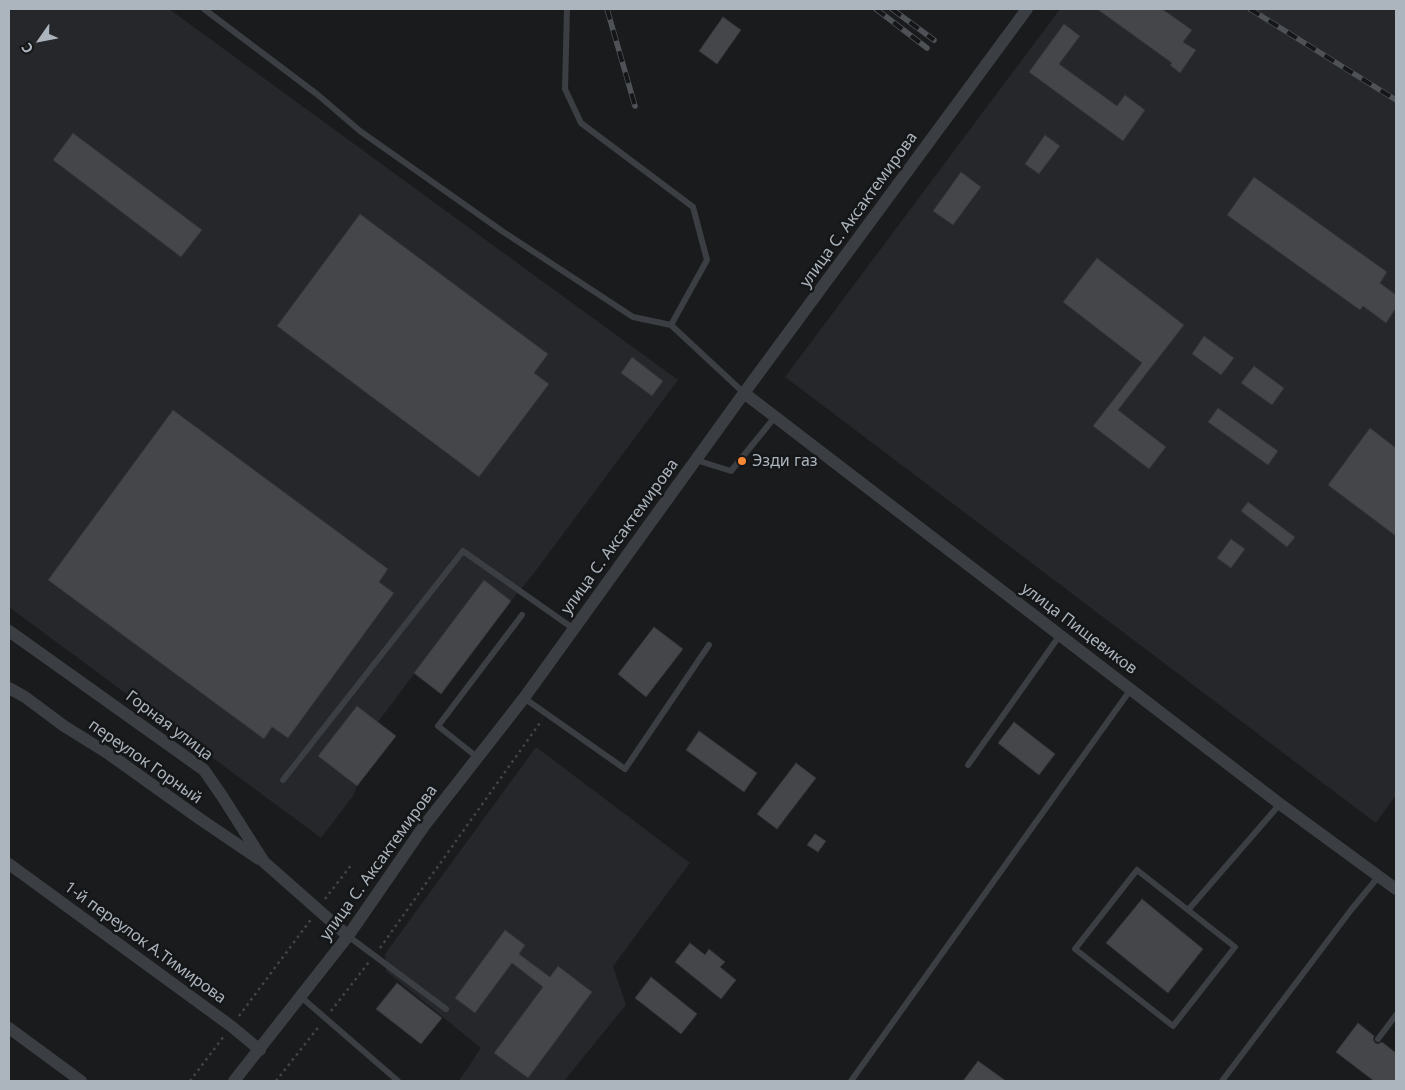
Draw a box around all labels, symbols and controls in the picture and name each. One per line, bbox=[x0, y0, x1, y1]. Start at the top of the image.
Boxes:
north arrow bbox=[15, 15, 65, 65]
text: С bbox=[17, 39, 37, 57]
street label: улица С. Аксактемирова bbox=[796, 129, 922, 291]
place label: Эзди газ bbox=[752, 451, 818, 471]
marker: Эзди газ bbox=[736, 455, 748, 467]
street label: улица С. Аксактемирова bbox=[557, 456, 683, 618]
street label: улица Пищевиков bbox=[1017, 579, 1141, 679]
street label: Горная улица bbox=[122, 687, 216, 765]
street label: переулок Горный bbox=[85, 716, 205, 808]
street label: улица С. Аксактемирова bbox=[316, 782, 442, 944]
street label: 1-й переулок А.Тимирова bbox=[60, 878, 230, 1008]

